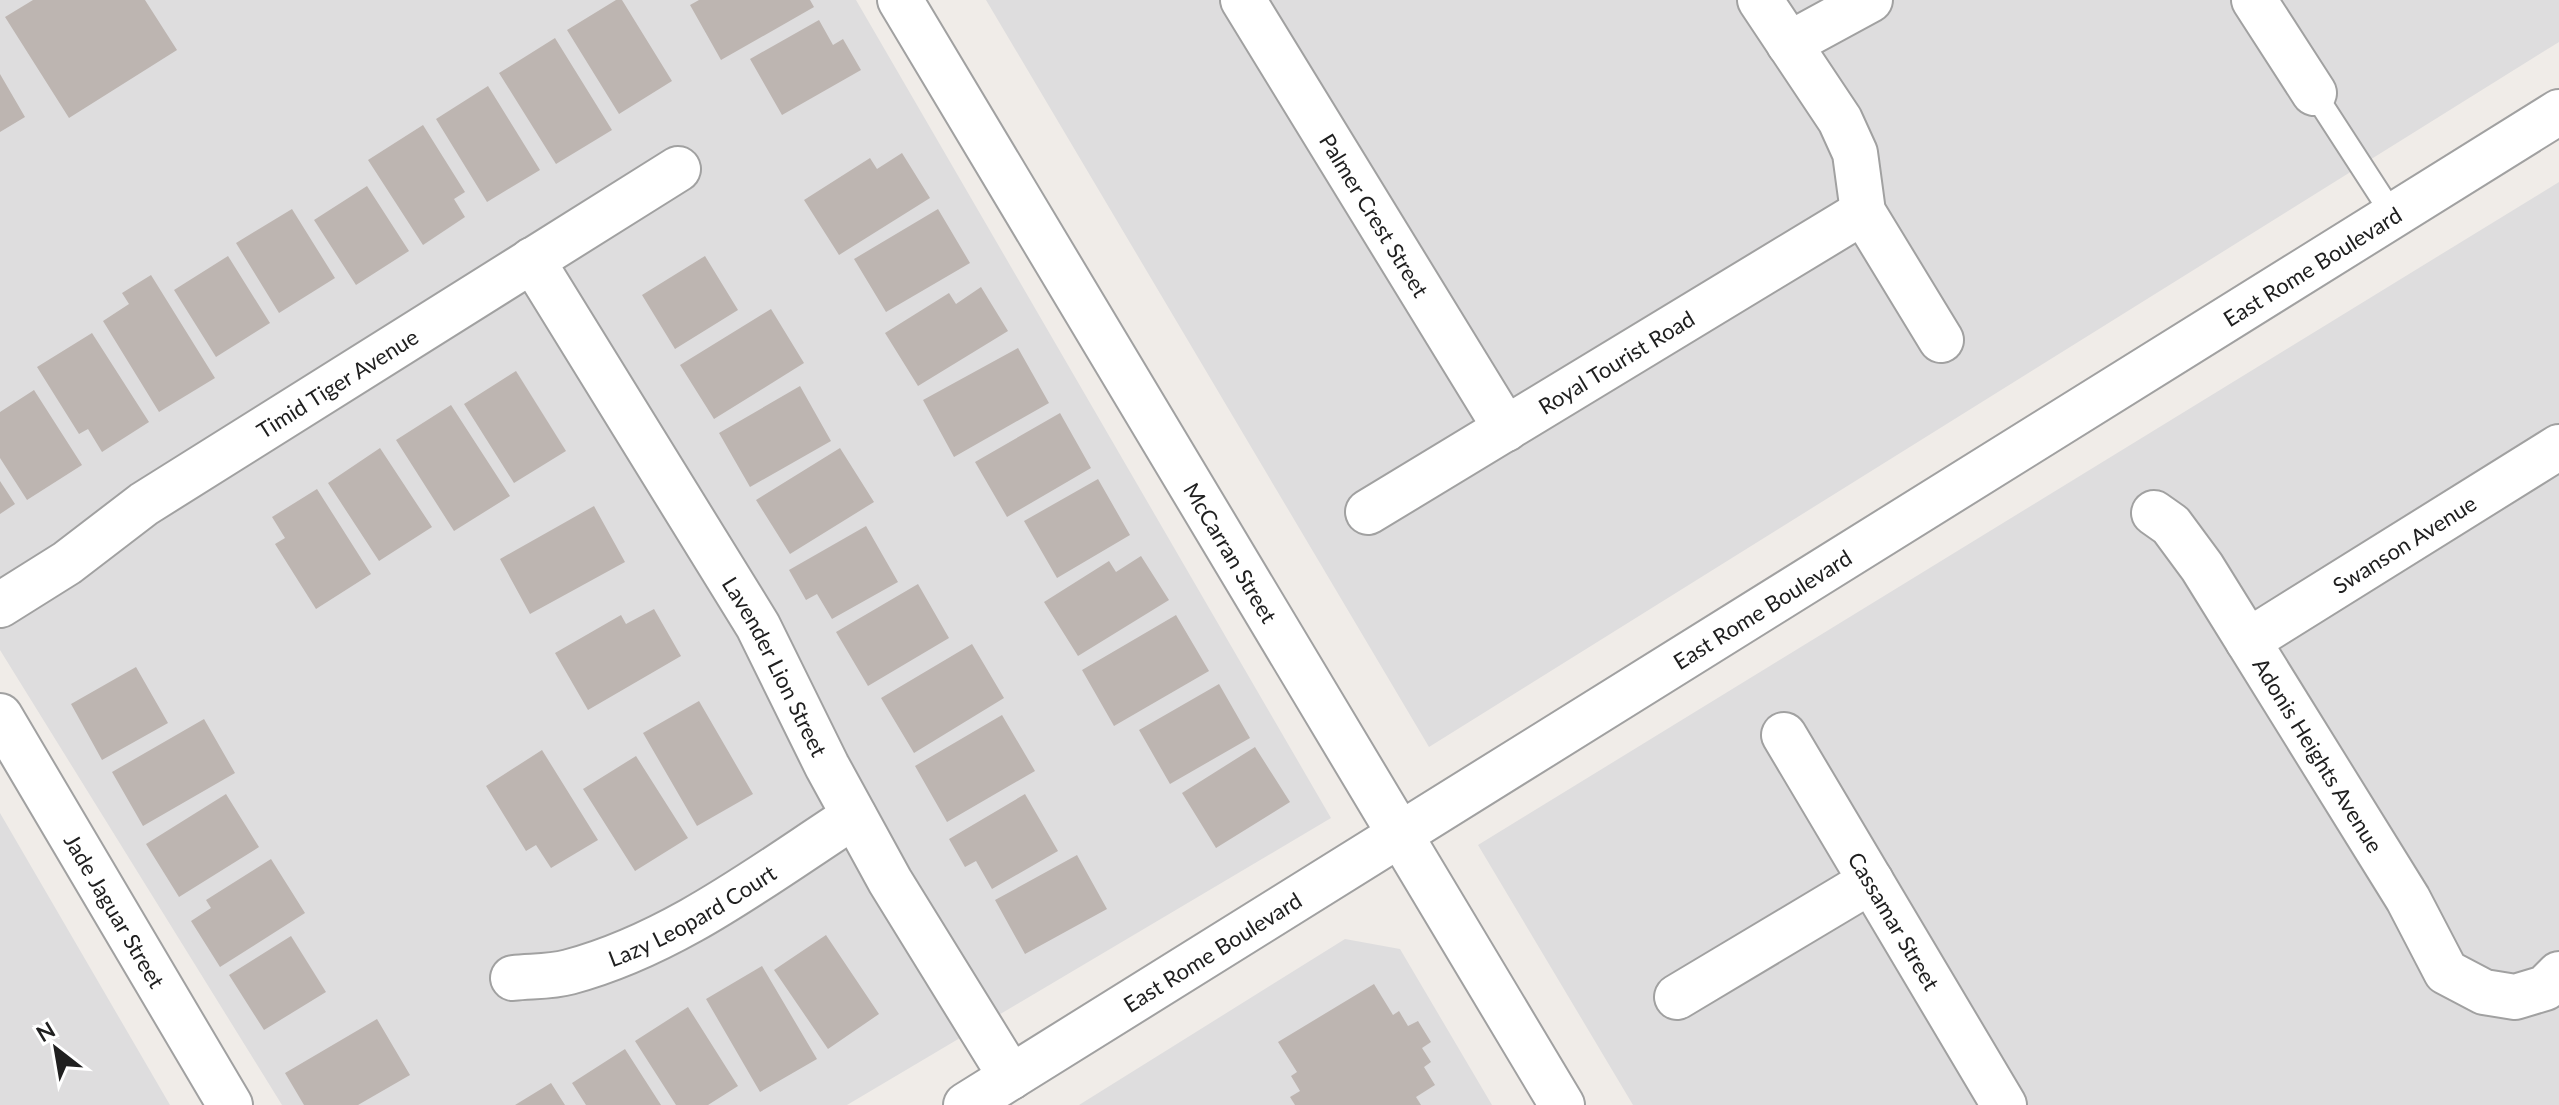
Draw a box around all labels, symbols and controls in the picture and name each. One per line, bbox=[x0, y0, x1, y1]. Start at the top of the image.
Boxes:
street label: Palmer Crest Street bbox=[1314, 128, 1435, 302]
street label: East Rome Boulevard bbox=[2218, 200, 2406, 332]
street label: Royal Tourist Road bbox=[1533, 304, 1699, 419]
street label: Timid Tiger Avenue bbox=[251, 322, 423, 444]
street label: McCarran Street bbox=[1179, 477, 1283, 628]
street label: Swanson Avenue bbox=[2327, 489, 2481, 598]
street label: East Rome Boulevard bbox=[1668, 543, 1856, 674]
street label: Lavender Lion Street bbox=[717, 572, 834, 761]
street label: Adonis Heights Avenue bbox=[2248, 652, 2389, 857]
street label: Jade Jaguar Street bbox=[59, 829, 171, 993]
street label: Cassamar Street bbox=[1843, 847, 1946, 995]
street label: Lazy Leopard Court bbox=[604, 859, 781, 972]
street label: East Rome Boulevard bbox=[1118, 886, 1306, 1017]
north arrow bbox=[16, 1009, 96, 1089]
text: N bbox=[31, 1015, 60, 1047]

